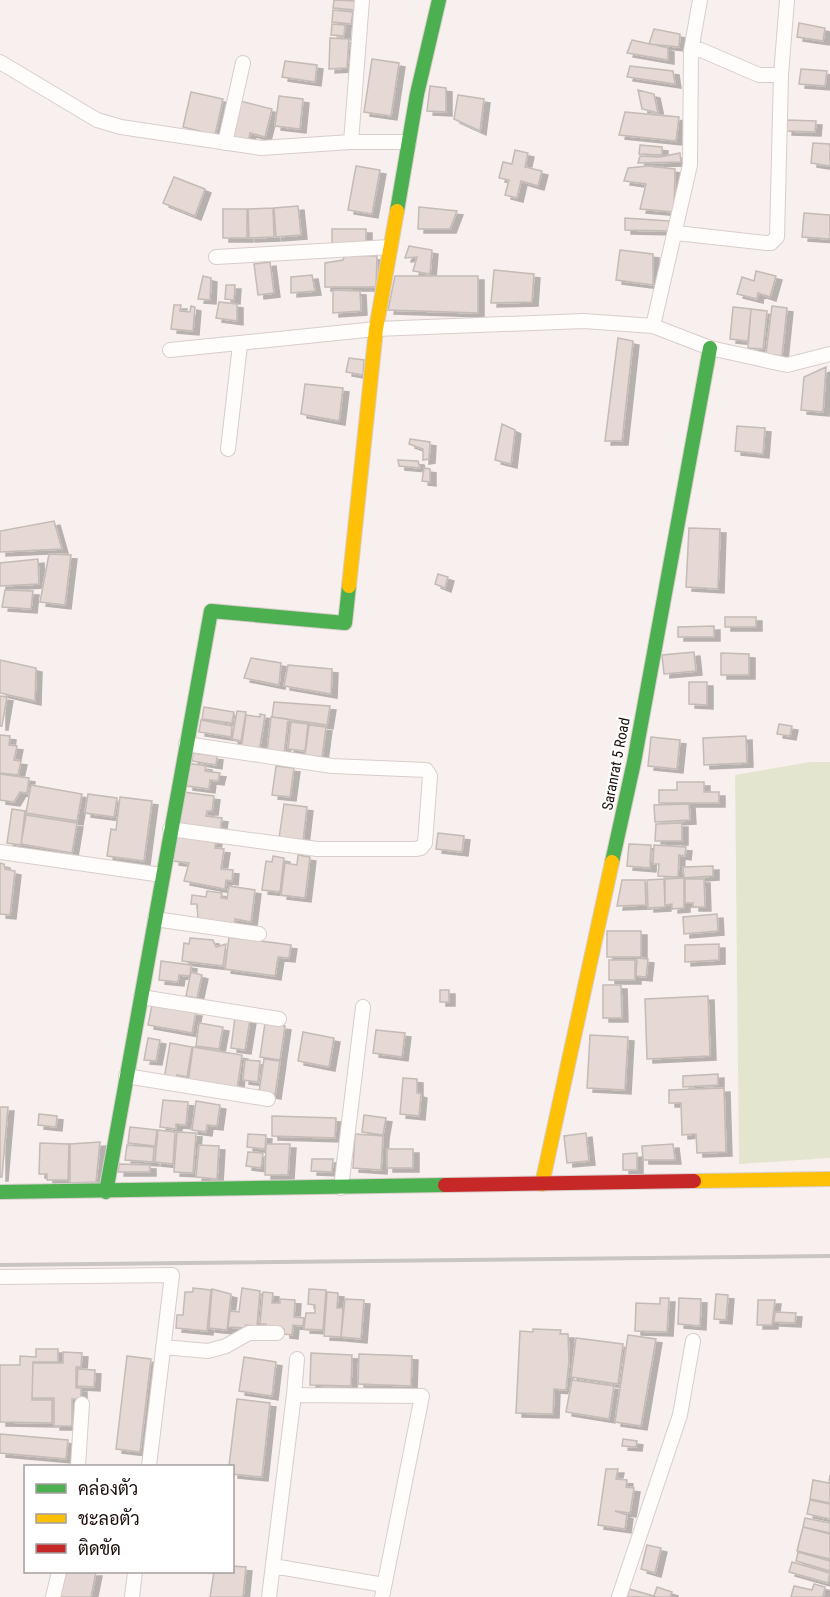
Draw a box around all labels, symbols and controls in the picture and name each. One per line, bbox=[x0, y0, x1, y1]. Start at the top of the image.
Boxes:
street label: Saranrat 5 Road bbox=[598, 716, 634, 812]
legend bbox=[24, 1465, 234, 1573]
text: คล่องตัว bbox=[78, 1477, 138, 1499]
text: ชะลอตัว bbox=[78, 1508, 140, 1529]
text: ติดขัด bbox=[78, 1538, 121, 1559]

